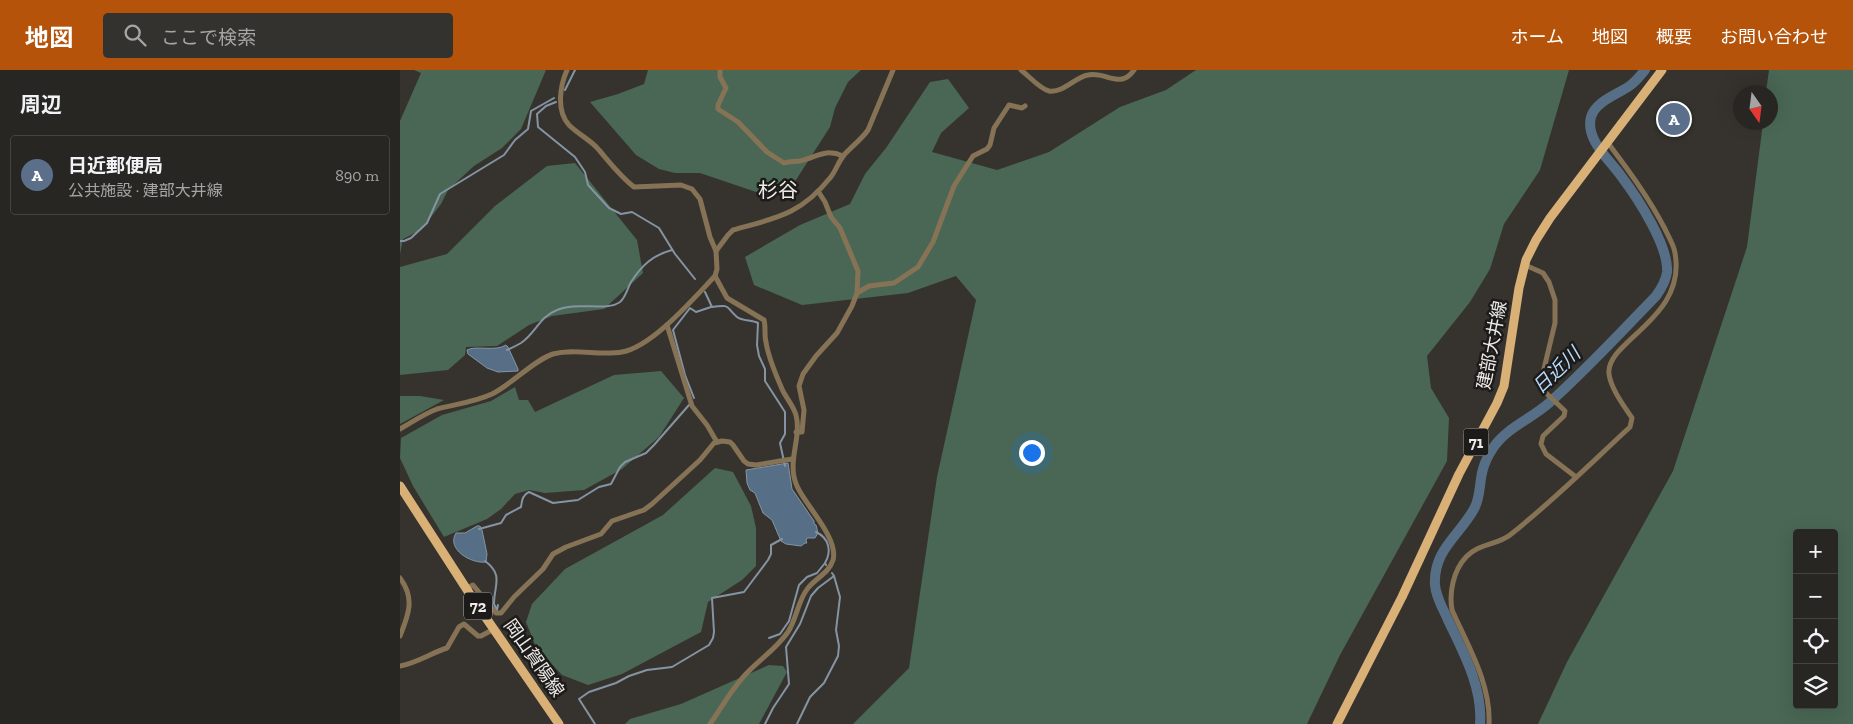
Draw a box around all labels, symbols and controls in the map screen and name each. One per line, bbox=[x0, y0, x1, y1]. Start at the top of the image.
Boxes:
search box bbox=[103, 13, 453, 58]
icon: search bbox=[121, 21, 149, 49]
text: 地図 bbox=[25, 23, 73, 52]
text: ここで検索 bbox=[161, 26, 256, 49]
text: ホーム bbox=[1511, 26, 1564, 48]
text: 地図 bbox=[1592, 26, 1628, 48]
text: 概要 bbox=[1656, 26, 1692, 48]
text: お問い合わせ bbox=[1720, 26, 1828, 48]
north arrow bbox=[1733, 85, 1778, 130]
text: 周辺 bbox=[20, 92, 62, 117]
pin: A bbox=[1658, 100, 1690, 138]
text: 日近郵便局 bbox=[68, 154, 163, 177]
text: A bbox=[32, 166, 43, 185]
text: 890 m bbox=[335, 166, 379, 185]
district label: 杉谷 bbox=[758, 178, 798, 202]
text: 公共施設 · 建部大井線 bbox=[68, 181, 223, 200]
street label: 建部大井線 bbox=[1473, 299, 1511, 391]
water label: 日近川 bbox=[1528, 341, 1586, 398]
road number: 71 bbox=[1464, 428, 1488, 456]
your location bbox=[1019, 440, 1045, 466]
map controls bbox=[1793, 529, 1838, 709]
button: + bbox=[1793, 529, 1838, 574]
button: − bbox=[1793, 574, 1838, 619]
road number: 72 bbox=[464, 592, 492, 620]
street label: 岡山賀陽線 bbox=[499, 615, 569, 701]
button: locate bbox=[1793, 619, 1838, 664]
button: layers bbox=[1793, 664, 1838, 709]

